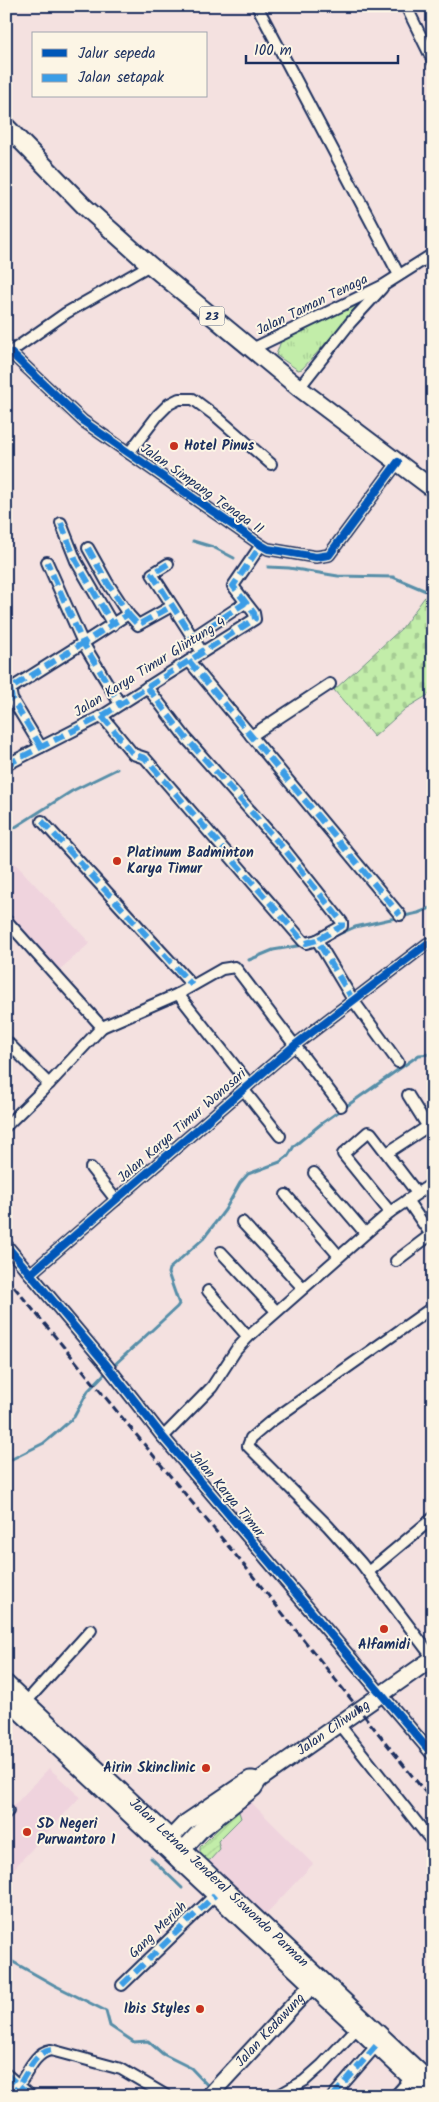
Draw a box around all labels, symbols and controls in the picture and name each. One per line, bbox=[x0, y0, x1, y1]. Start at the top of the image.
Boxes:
legend bbox=[32, 32, 208, 98]
scale bar bbox=[246, 32, 399, 64]
text: 100 m bbox=[254, 39, 292, 63]
text: Jalur sepeda bbox=[78, 42, 156, 66]
text: Jalan setapak bbox=[78, 66, 165, 90]
street label: Jalan Taman Tenaga bbox=[252, 268, 372, 342]
road number: 23 bbox=[200, 306, 224, 326]
place label: Hotel Pinus bbox=[184, 435, 255, 457]
street label: Jalan Simpang Tenaga II bbox=[136, 438, 268, 540]
marker: Hotel Pinus bbox=[168, 440, 180, 452]
street label: Jalan Karya Timur Glintung 4 bbox=[70, 611, 231, 723]
place label: Platinum Badminton Karya Timur bbox=[127, 842, 254, 880]
marker: Platinum Badminton Karya Timur bbox=[111, 855, 123, 867]
street label: Jalan Karya Timur Wonosari bbox=[113, 1063, 252, 1188]
street label: Jalan Karya Timur bbox=[184, 1446, 271, 1543]
marker: Alfamidi bbox=[378, 1623, 390, 1635]
place label: Alfamidi bbox=[358, 1634, 410, 1656]
street label: Jalan Ciliwung bbox=[292, 1694, 375, 1761]
place label: Airin Skinclinic bbox=[103, 1757, 196, 1779]
marker: Airin Skinclinic bbox=[200, 1762, 212, 1774]
street label: Jalan Letnan Jenderal Siswondo Parman bbox=[124, 1793, 314, 1973]
place label: SD Negeri Purwantoro 1 bbox=[37, 1813, 116, 1851]
marker: SD Negeri Purwantoro 1 bbox=[21, 1826, 33, 1838]
street label: Gang Meriah bbox=[124, 1896, 192, 1964]
street label: Jalan Kedawung bbox=[230, 1988, 310, 2072]
place label: Ibis Styles bbox=[124, 1998, 190, 2020]
marker: Ibis Styles bbox=[194, 2003, 206, 2015]

